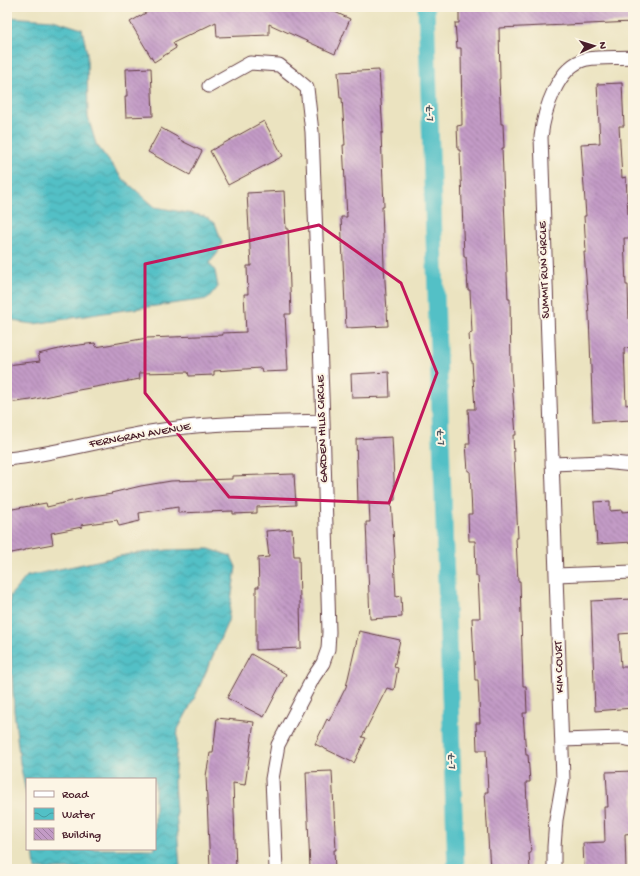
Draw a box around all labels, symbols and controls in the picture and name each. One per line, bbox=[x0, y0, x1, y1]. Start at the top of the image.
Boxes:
north arrow bbox=[574, 26, 614, 66]
text: N bbox=[596, 41, 608, 49]
water label: L-7 bbox=[422, 105, 438, 122]
street label: SUMMIT RUN CIRCLE bbox=[536, 221, 554, 319]
street label: GARDEN HILLS CIRCLE bbox=[314, 374, 332, 483]
street label: FERNGRAN AVENUE bbox=[87, 420, 192, 452]
water label: L-7 bbox=[433, 429, 449, 446]
street label: KIM COURT bbox=[552, 639, 568, 693]
water label: L-7 bbox=[444, 753, 460, 770]
legend bbox=[26, 778, 156, 850]
text: Road bbox=[62, 789, 89, 803]
text: Water bbox=[62, 809, 96, 823]
text: Building bbox=[61, 829, 101, 843]

